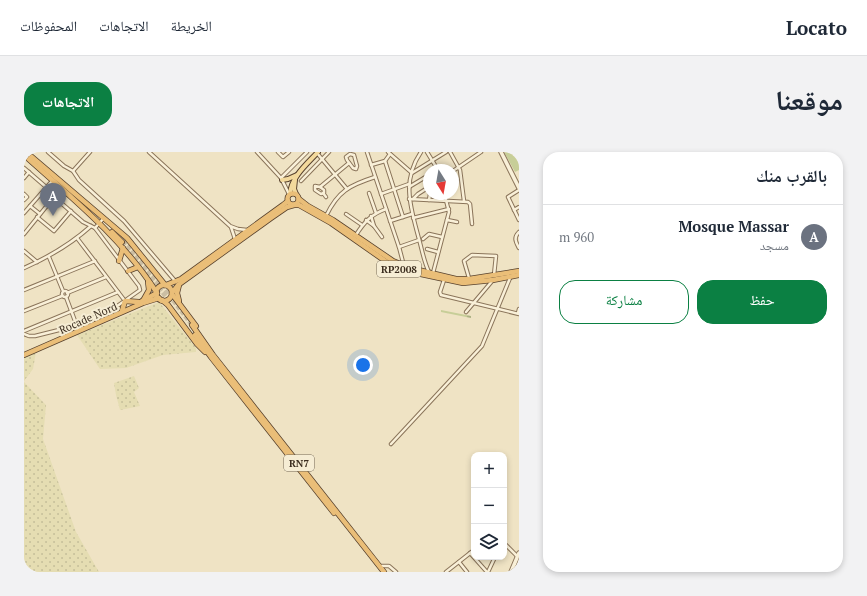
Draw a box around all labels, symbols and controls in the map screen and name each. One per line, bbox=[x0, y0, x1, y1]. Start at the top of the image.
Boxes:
text: Locato bbox=[786, 15, 847, 40]
text: المحفوظات bbox=[20, 16, 77, 35]
text: الاتجاهات bbox=[99, 16, 149, 35]
text: الخريطة bbox=[171, 16, 212, 35]
text: موقعنا bbox=[775, 81, 843, 118]
button: الاتجاهات bbox=[24, 82, 112, 126]
north arrow bbox=[423, 164, 459, 200]
text: بالقرب منك bbox=[756, 164, 827, 187]
pin: A bbox=[40, 183, 66, 216]
text: Mosque Massar bbox=[678, 216, 789, 236]
text: 960 m bbox=[559, 228, 594, 246]
text: A bbox=[809, 228, 819, 246]
text: مسجد bbox=[760, 236, 789, 254]
road number: RP2008 bbox=[377, 261, 421, 277]
button: مشاركة bbox=[559, 280, 689, 324]
button: حفظ bbox=[697, 280, 827, 324]
street label: Rocade Nord bbox=[57, 299, 119, 337]
your location bbox=[353, 355, 373, 375]
map controls bbox=[471, 452, 507, 560]
button: + bbox=[471, 452, 507, 488]
road number: RN7 bbox=[284, 455, 314, 471]
button: − bbox=[471, 488, 507, 524]
button: layers bbox=[471, 524, 507, 560]

